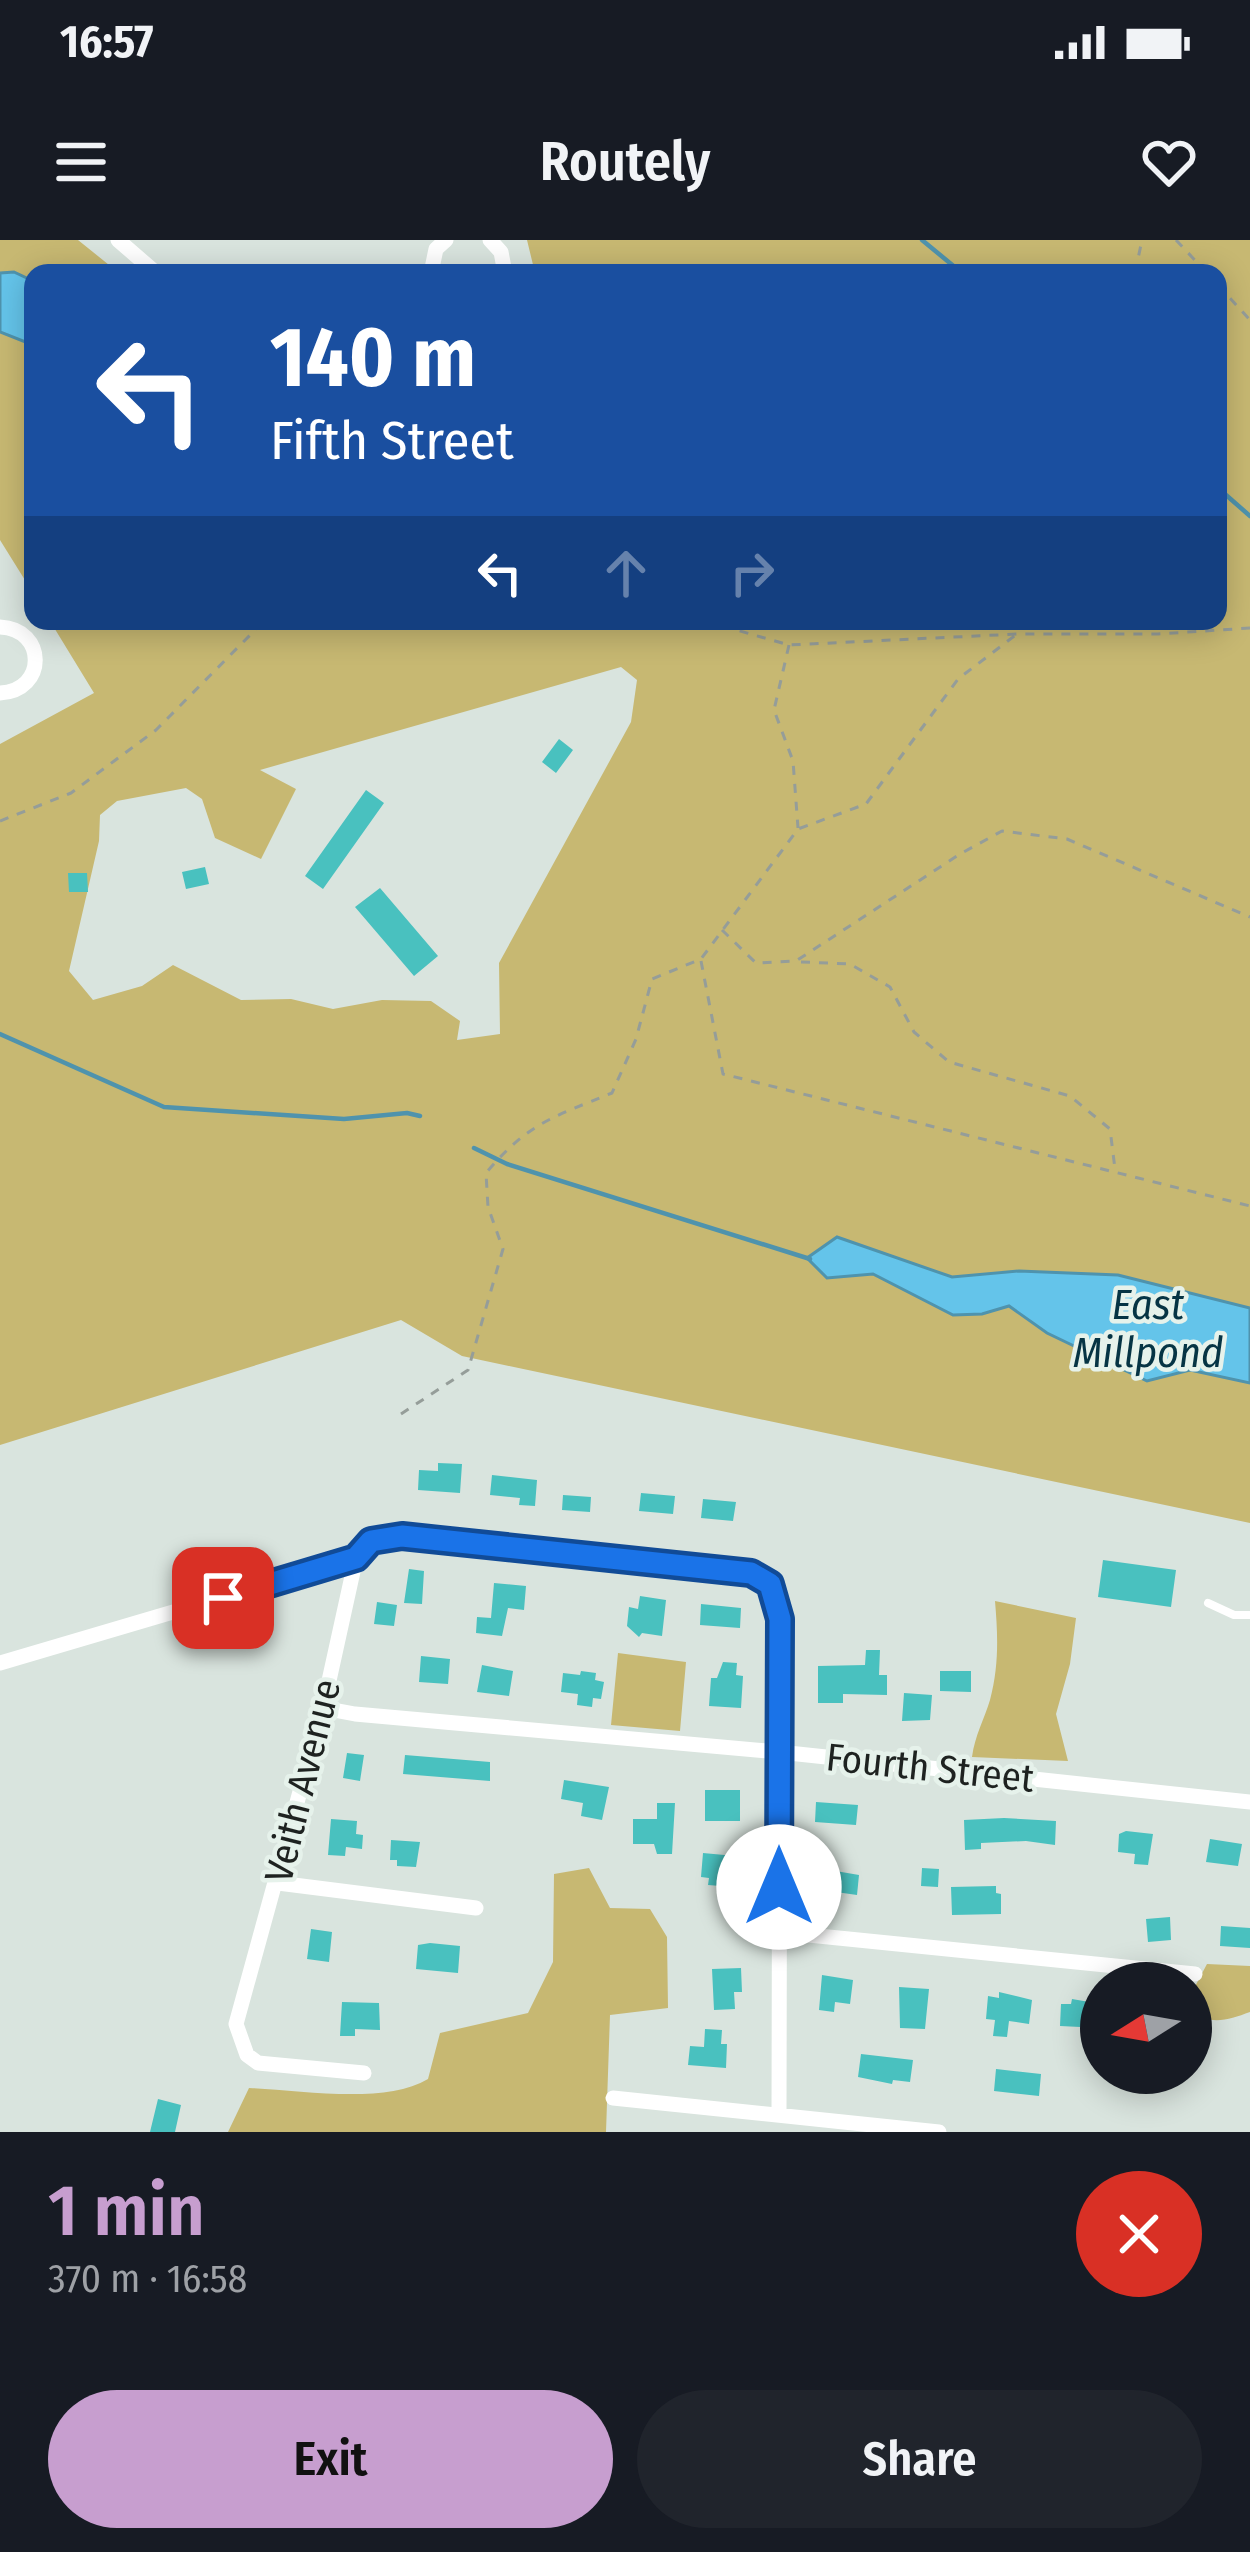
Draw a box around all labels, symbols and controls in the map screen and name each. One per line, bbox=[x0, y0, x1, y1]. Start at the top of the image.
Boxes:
text: 16:57 bbox=[60, 15, 153, 69]
icon: menu bbox=[48, 129, 114, 195]
icon: heart bbox=[1136, 129, 1202, 195]
text: Routely bbox=[540, 130, 710, 194]
text: 140 m bbox=[270, 307, 476, 408]
icon: left bbox=[72, 312, 228, 468]
text: Fifth Street bbox=[270, 409, 514, 473]
icon: left bbox=[467, 540, 533, 606]
icon: ahead bbox=[593, 540, 659, 606]
icon: right bbox=[719, 540, 785, 606]
water label: East Millpond bbox=[1073, 1280, 1223, 1378]
pin bbox=[172, 1547, 274, 1649]
icon: arrive bbox=[190, 1565, 256, 1631]
street label: Veith Avenue bbox=[256, 1675, 350, 1887]
street label: Fourth Street bbox=[824, 1734, 1036, 1802]
position arrow bbox=[716, 1824, 842, 1950]
north arrow bbox=[1080, 1962, 1212, 2094]
map controls bbox=[1080, 1962, 1212, 2094]
text: 1 min bbox=[48, 2168, 205, 2254]
button: close bbox=[1076, 2171, 1202, 2297]
text: 370 m · 16:58 bbox=[48, 2256, 247, 2302]
button: Exit bbox=[48, 2390, 613, 2528]
button: Share bbox=[637, 2390, 1202, 2528]

